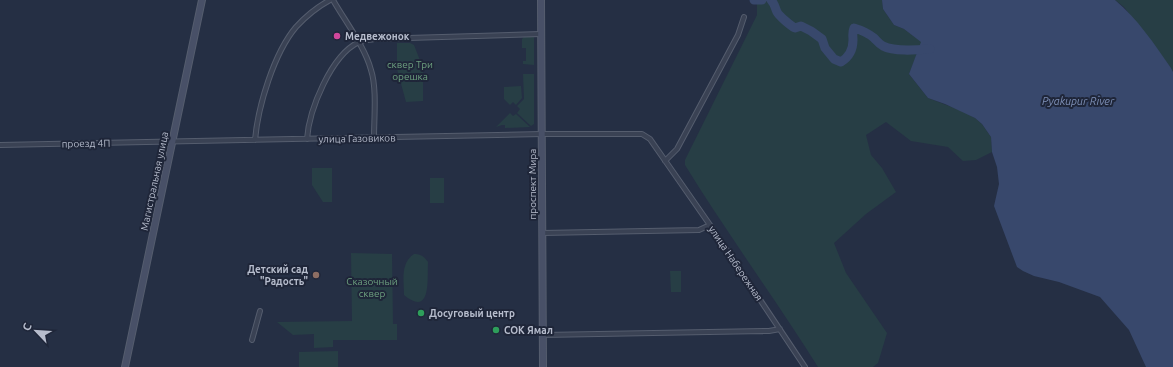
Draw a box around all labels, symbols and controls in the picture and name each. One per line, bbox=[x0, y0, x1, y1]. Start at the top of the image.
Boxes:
marker: Медвежонок bbox=[332, 31, 342, 41]
place label: Медвежонок bbox=[345, 31, 410, 42]
park label: сквер Три орешка bbox=[387, 59, 433, 82]
water label: Pyakupur River bbox=[1042, 95, 1115, 107]
street label: Магистральная улица bbox=[139, 131, 170, 232]
street label: улица Газовиков bbox=[318, 132, 396, 145]
street label: проезд 4П bbox=[62, 138, 110, 149]
street label: проспект Мира bbox=[527, 149, 538, 219]
street label: улица Набережная bbox=[706, 224, 765, 303]
place label: Детский сад "Радость" bbox=[247, 264, 308, 287]
marker: Детский сад "Радость" bbox=[311, 270, 321, 280]
park label: Сказочный сквер bbox=[346, 276, 398, 299]
marker: Досуговый центр bbox=[416, 308, 426, 318]
place label: Досуговый центр bbox=[429, 308, 515, 319]
north arrow bbox=[16, 311, 56, 351]
text: С bbox=[20, 321, 34, 332]
marker: СОК Ямал bbox=[491, 325, 501, 335]
place label: СОК Ямал bbox=[504, 325, 553, 336]

